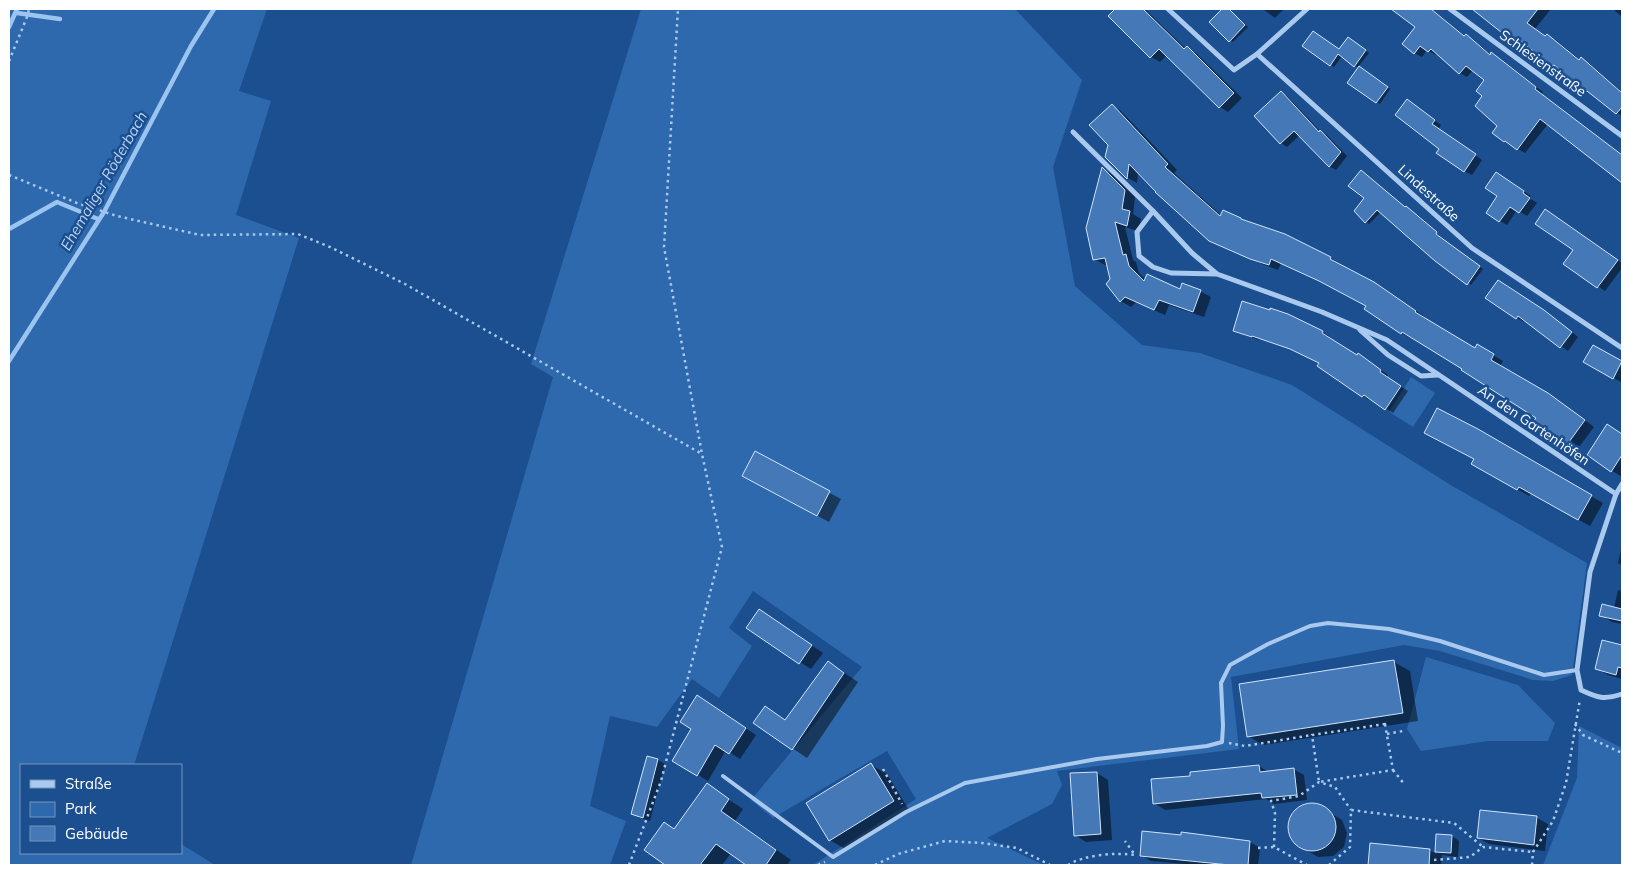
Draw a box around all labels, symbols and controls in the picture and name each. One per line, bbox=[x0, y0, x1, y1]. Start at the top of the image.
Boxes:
street label: Schlesienstraße bbox=[1496, 26, 1590, 100]
water label: Ehemaliger Röderbach bbox=[56, 108, 151, 254]
street label: Lindestraße bbox=[1394, 161, 1464, 225]
street label: An den Gartenhöfen bbox=[1475, 381, 1593, 469]
legend bbox=[20, 764, 182, 854]
text: Straße bbox=[65, 774, 112, 793]
text: Park bbox=[65, 799, 97, 818]
text: Gebäude bbox=[65, 824, 128, 843]

